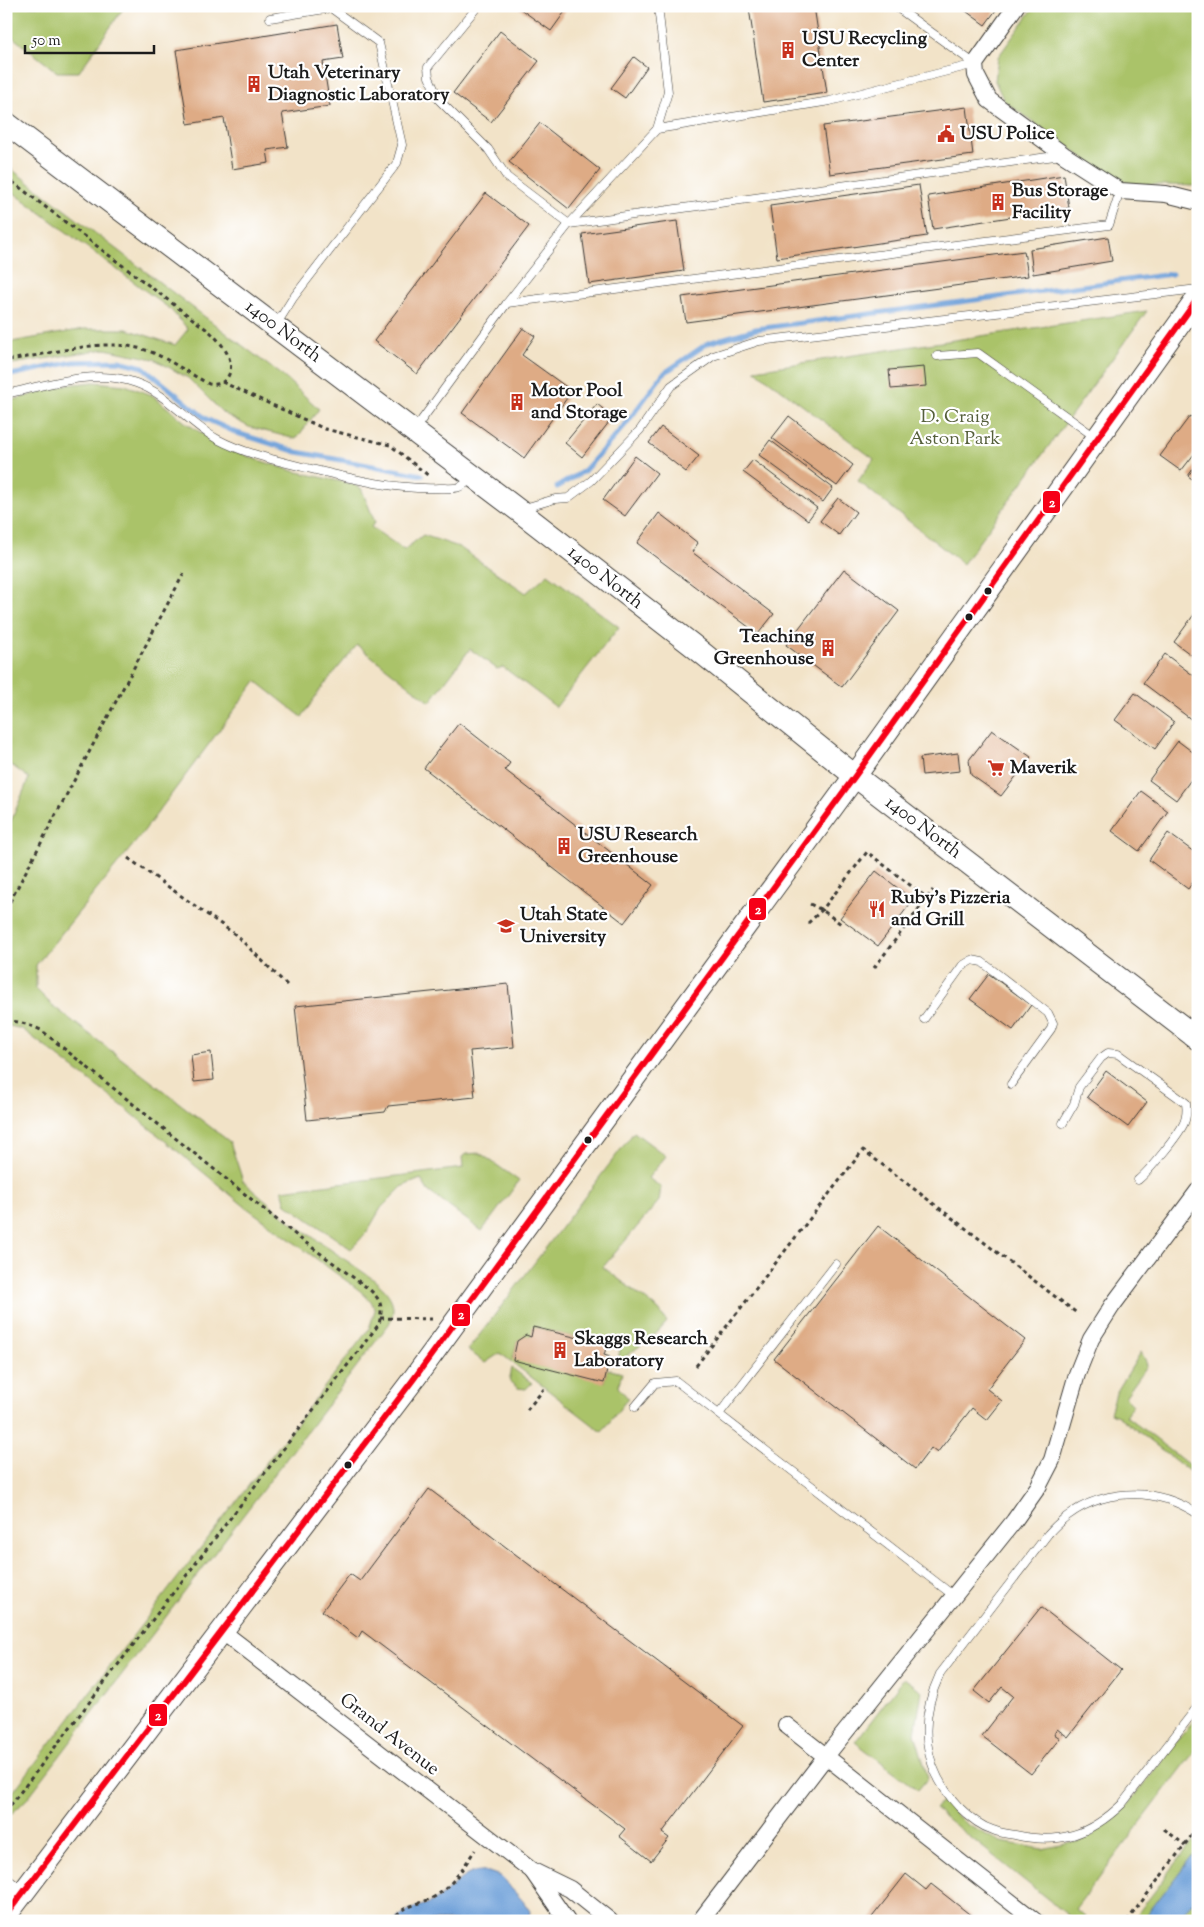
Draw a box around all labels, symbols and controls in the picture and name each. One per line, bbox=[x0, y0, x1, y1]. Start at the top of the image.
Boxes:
scale bar bbox=[25, 22, 154, 54]
place label: USU Recycling Center bbox=[802, 26, 928, 75]
text: 50 m bbox=[31, 31, 61, 52]
building icon: USU Recycling Center bbox=[778, 40, 798, 60]
place label: Utah Veterinary Diagnostic Laboratory bbox=[268, 60, 450, 109]
building icon: Utah Veterinary Diagnostic Laboratory bbox=[244, 74, 264, 94]
place label: USU Police bbox=[960, 121, 1055, 148]
public building icon: USU Police bbox=[936, 124, 956, 144]
place label: Bus Storage Facility bbox=[1012, 178, 1108, 227]
building icon: Bus Storage Facility bbox=[988, 192, 1008, 212]
street label: 1400 North bbox=[239, 294, 327, 370]
place label: Motor Pool and Storage bbox=[531, 378, 628, 427]
building icon: Motor Pool and Storage bbox=[507, 392, 527, 412]
park label: D. Craig Aston Park bbox=[909, 404, 1001, 453]
line badge: 2 bbox=[1042, 490, 1061, 514]
text: 2 bbox=[1049, 494, 1056, 514]
street label: 1400 North bbox=[561, 540, 649, 616]
unlabelled marker bbox=[983, 586, 993, 596]
unlabelled marker bbox=[964, 612, 974, 622]
place label: Teaching Greenhouse bbox=[714, 624, 815, 673]
building icon: Teaching Greenhouse bbox=[818, 638, 838, 658]
place label: Maverik bbox=[1010, 755, 1078, 782]
supermarket icon: Maverik bbox=[986, 758, 1006, 778]
street label: 1400 North bbox=[879, 790, 967, 866]
place label: USU Research Greenhouse bbox=[578, 822, 699, 871]
building icon: USU Research Greenhouse bbox=[554, 836, 574, 856]
place label: Ruby's Pizzeria and Grill bbox=[891, 885, 1011, 934]
line badge: 2 bbox=[748, 897, 767, 921]
restaurant icon: Ruby's Pizzeria and Grill bbox=[867, 899, 887, 919]
text: 2 bbox=[755, 901, 762, 921]
place label: Utah State University bbox=[520, 902, 608, 951]
school or university icon: Utah State University bbox=[496, 916, 516, 936]
unlabelled marker bbox=[583, 1135, 593, 1145]
line badge: 2 bbox=[451, 1303, 471, 1327]
text: 2 bbox=[458, 1306, 465, 1326]
place label: Skaggs Research Laboratory bbox=[574, 1326, 709, 1375]
building icon: Skaggs Research Laboratory bbox=[550, 1340, 570, 1360]
unlabelled marker bbox=[343, 1460, 353, 1470]
street label: Grand Avenue bbox=[333, 1687, 445, 1783]
line badge: 2 bbox=[148, 1703, 168, 1727]
text: 2 bbox=[155, 1707, 162, 1727]

